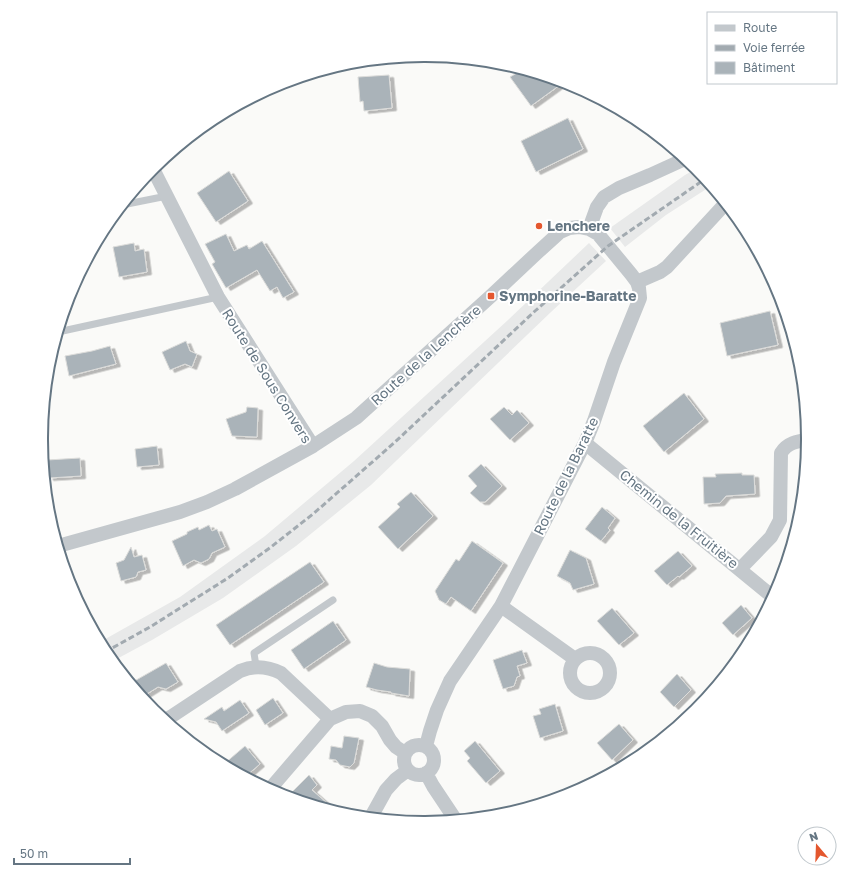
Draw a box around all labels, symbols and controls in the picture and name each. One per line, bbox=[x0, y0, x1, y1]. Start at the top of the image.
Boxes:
legend bbox=[707, 12, 837, 84]
text: Route bbox=[743, 20, 777, 35]
text: Voie ferrée bbox=[743, 40, 805, 55]
text: Bâtiment bbox=[743, 60, 796, 75]
place label: Lenchere bbox=[547, 217, 610, 234]
marker: Lenchere bbox=[534, 221, 544, 231]
place label: Symphorine-Baratte bbox=[499, 287, 636, 304]
marker: Symphorine-Baratte bbox=[486, 291, 496, 301]
street label: Route de la Lenchère bbox=[367, 301, 484, 408]
street label: Route de Sous Convers bbox=[219, 305, 316, 446]
street label: Route de la Baratte bbox=[530, 414, 601, 538]
street label: Chemin de la Fruitière bbox=[617, 466, 742, 572]
north arrow bbox=[797, 826, 837, 866]
text: N bbox=[808, 829, 820, 844]
scale bar bbox=[14, 840, 130, 866]
text: 50 m bbox=[20, 846, 48, 861]

